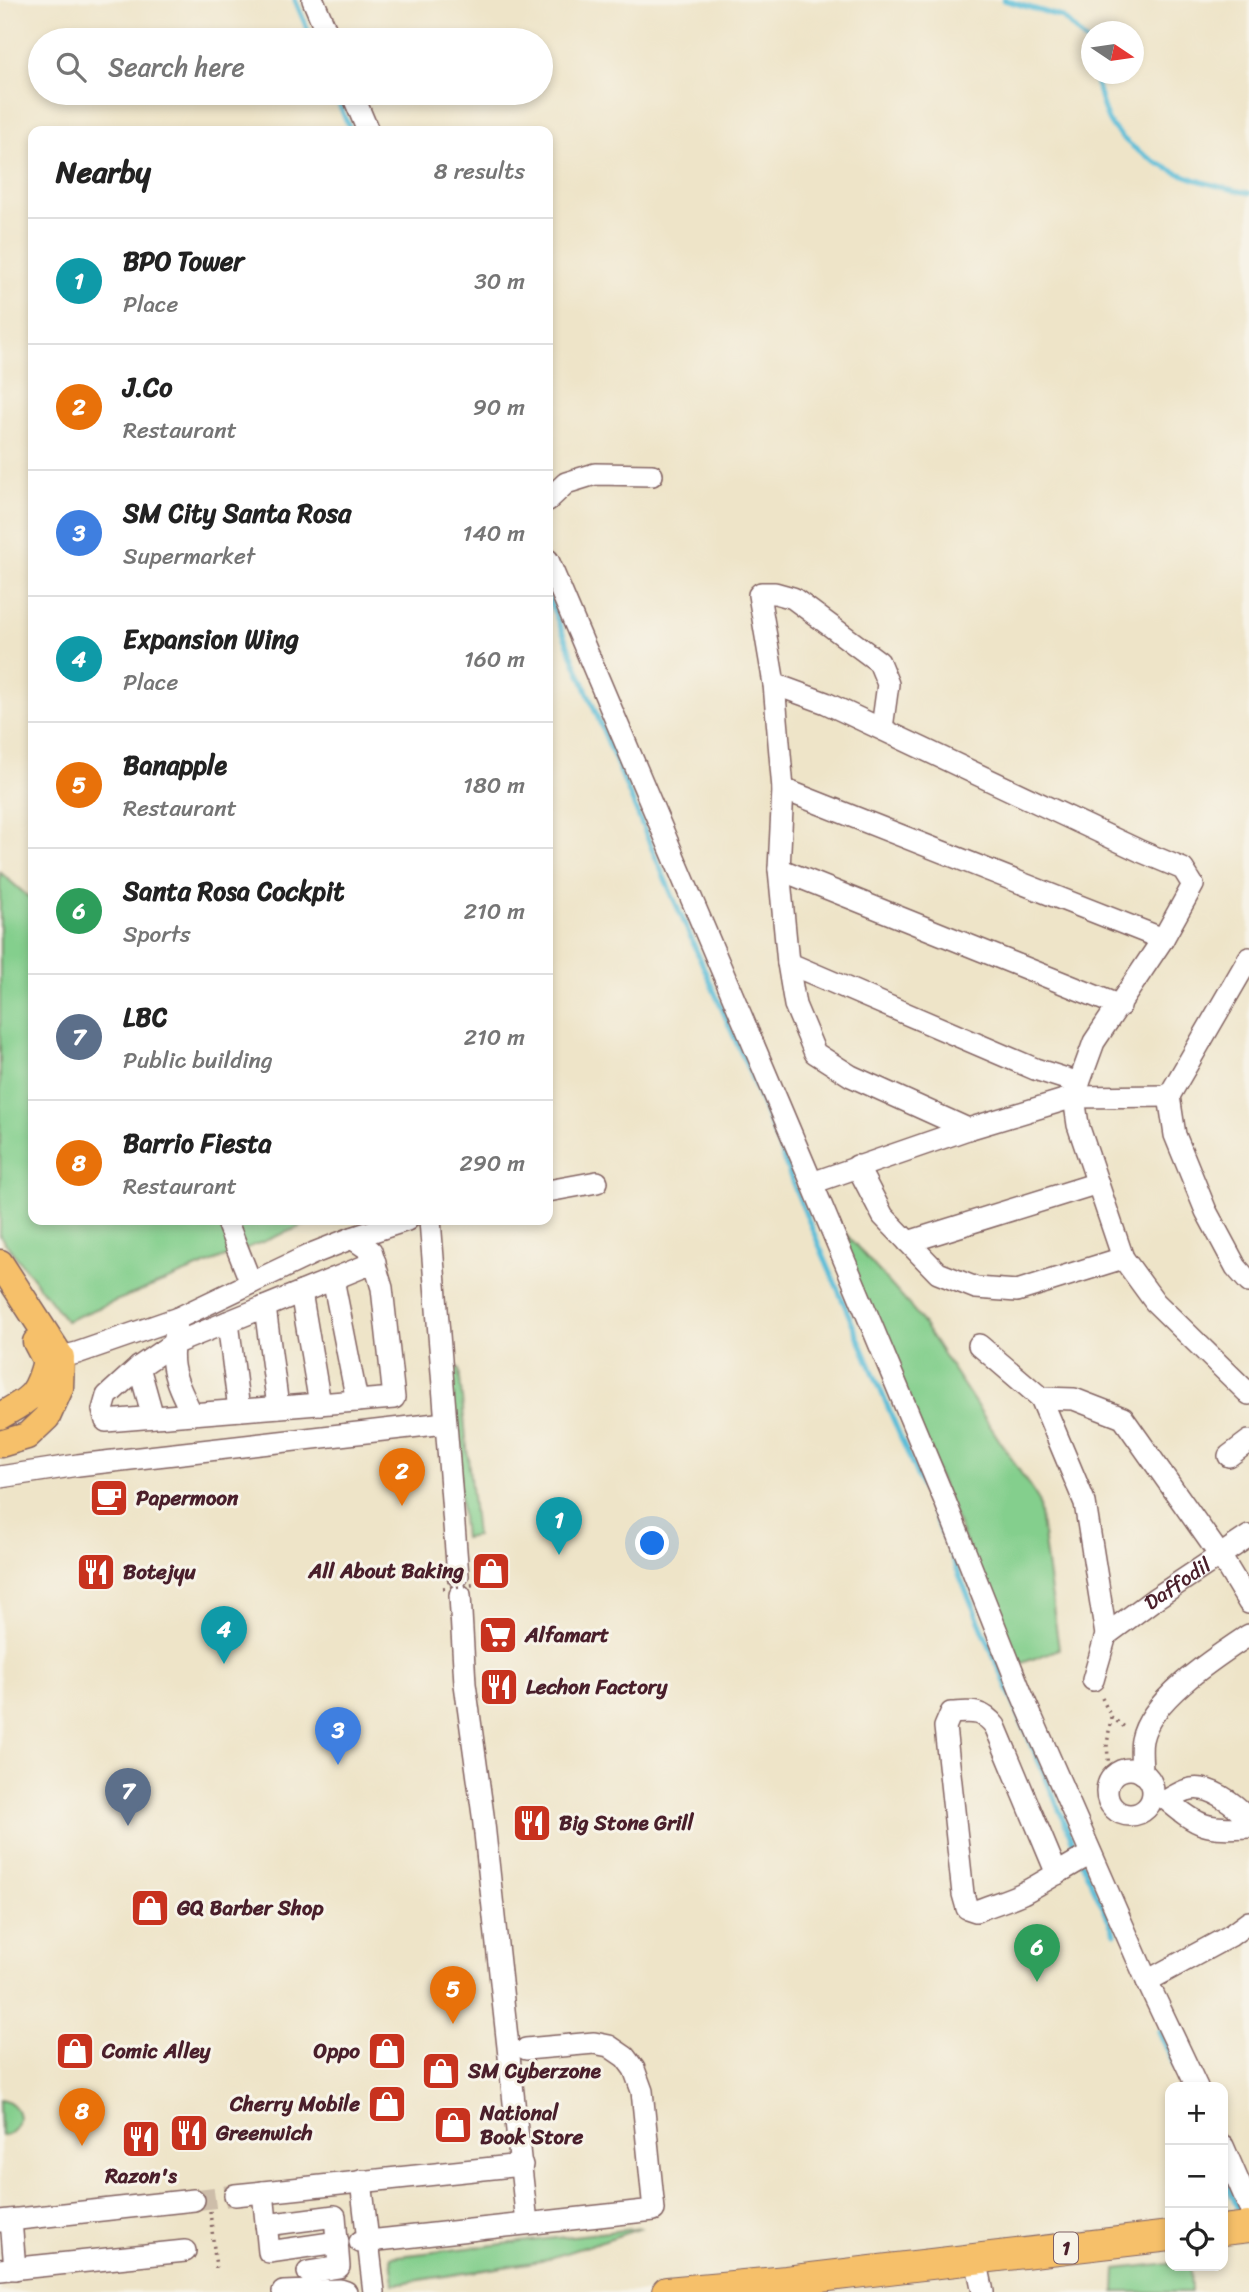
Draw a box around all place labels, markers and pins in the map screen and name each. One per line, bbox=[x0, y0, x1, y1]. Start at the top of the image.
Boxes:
pin: 2 bbox=[379, 1448, 425, 1506]
cafe icon: Papermoon bbox=[88, 1477, 130, 1519]
place label: Papermoon bbox=[136, 1479, 239, 1517]
pin: 1 bbox=[536, 1497, 582, 1555]
shop icon: All About Baking bbox=[470, 1550, 512, 1592]
restaurant icon: Botejyu bbox=[75, 1551, 117, 1593]
place label: All About Baking bbox=[308, 1552, 464, 1590]
place label: Botejyu bbox=[123, 1553, 196, 1591]
pin: 4 bbox=[201, 1606, 247, 1664]
supermarket icon: Alfamart bbox=[477, 1614, 519, 1656]
place label: Alfamart bbox=[524, 1616, 610, 1654]
restaurant icon: Lechon Factory bbox=[478, 1666, 520, 1708]
place label: Lechon Factory bbox=[526, 1668, 668, 1706]
pin: 3 bbox=[315, 1707, 361, 1765]
pin: 7 bbox=[105, 1768, 151, 1826]
restaurant icon: Big Stone Grill bbox=[511, 1802, 553, 1844]
place label: Big Stone Grill bbox=[559, 1804, 695, 1842]
shop icon: GQ Barber Shop bbox=[129, 1887, 171, 1929]
place label: GQ Barber Shop bbox=[176, 1889, 324, 1927]
pin: 6 bbox=[1014, 1924, 1060, 1982]
pin: 5 bbox=[430, 1966, 476, 2024]
shop icon: Comic Alley bbox=[54, 2030, 96, 2072]
shop icon: Oppo bbox=[366, 2030, 408, 2072]
place label: Comic Alley bbox=[101, 2032, 212, 2070]
place label: Oppo bbox=[314, 2032, 360, 2070]
shop icon: SM Cyberzone bbox=[420, 2050, 462, 2092]
place label: SM Cyberzone bbox=[467, 2052, 602, 2090]
shop icon: Cherry Mobile bbox=[366, 2083, 408, 2125]
place label: Cherry Mobile bbox=[229, 2085, 360, 2123]
pin: 8 bbox=[59, 2088, 105, 2146]
place label: National Book Store bbox=[479, 2094, 584, 2156]
shop icon: National Book Store bbox=[432, 2104, 474, 2146]
restaurant icon: Greenwich bbox=[168, 2112, 210, 2154]
place label: Greenwich bbox=[215, 2114, 312, 2152]
restaurant icon: Razon's bbox=[120, 2118, 162, 2160]
place label: Razon's bbox=[104, 2157, 177, 2195]

